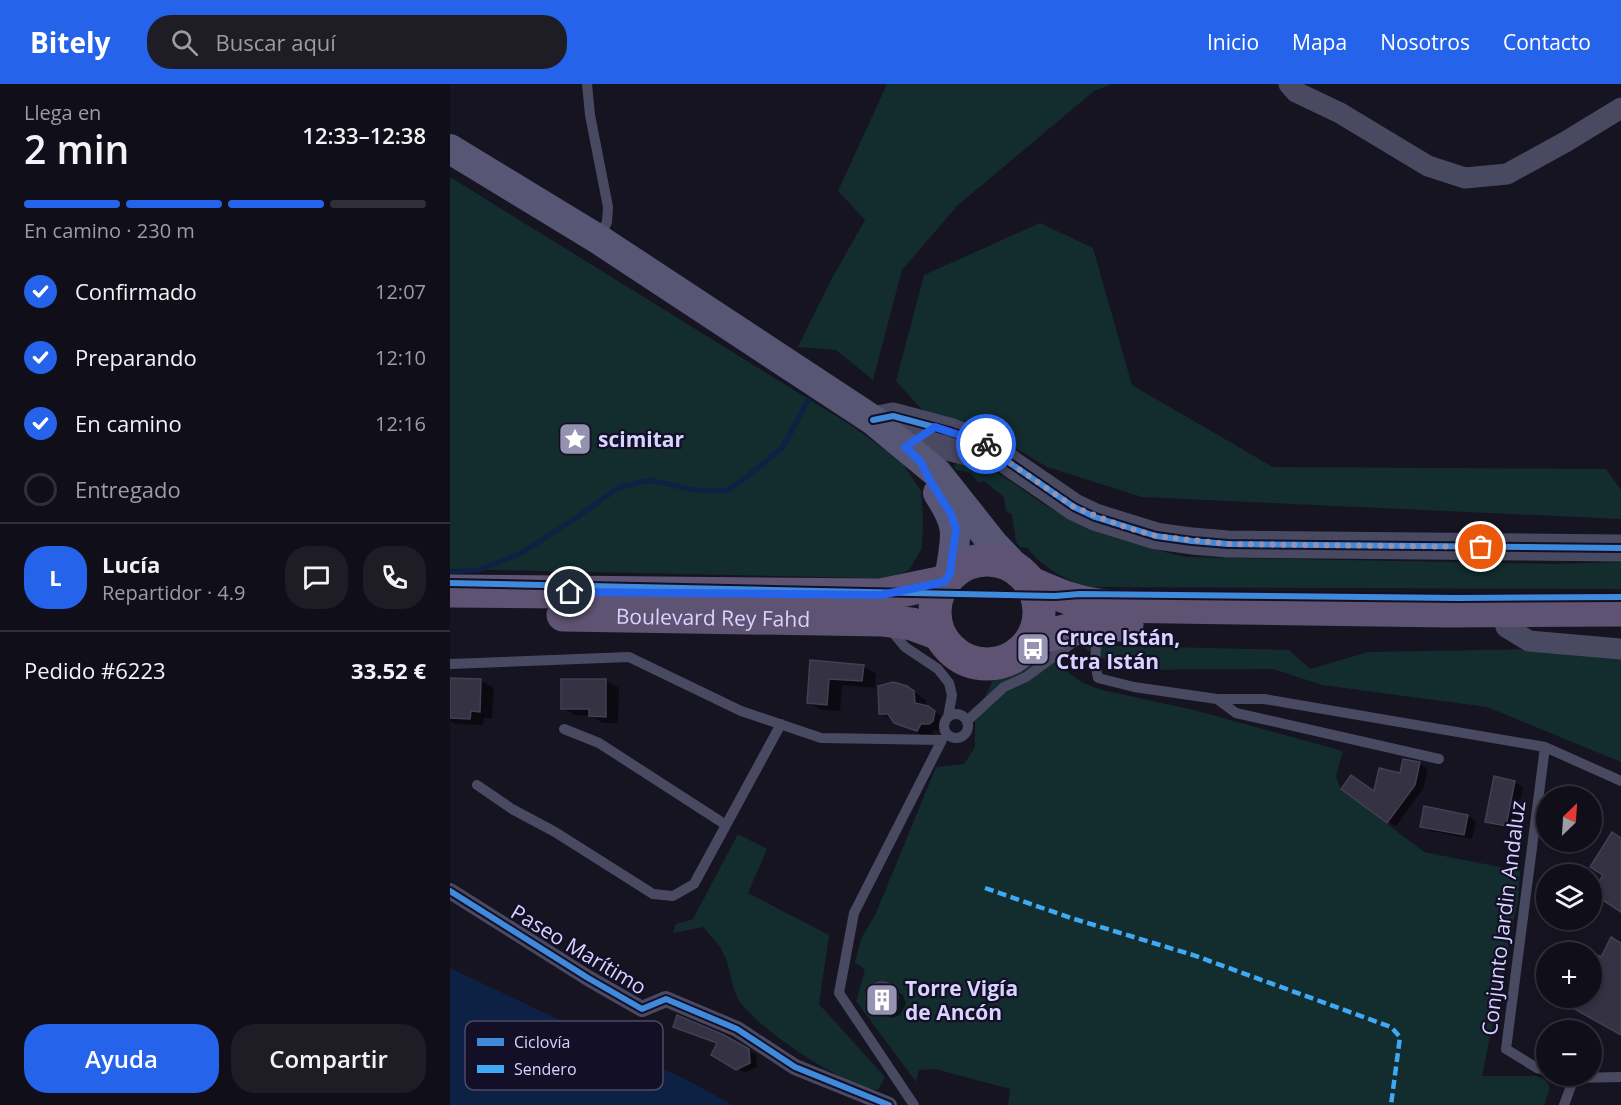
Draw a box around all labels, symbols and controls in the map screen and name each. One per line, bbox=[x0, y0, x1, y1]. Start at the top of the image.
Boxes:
search box bbox=[147, 15, 567, 69]
text: Bitely bbox=[30, 23, 111, 61]
icon: search bbox=[168, 26, 201, 59]
text: Buscar aquí bbox=[216, 27, 336, 57]
text: Inicio bbox=[1207, 28, 1259, 56]
text: Mapa bbox=[1292, 28, 1347, 56]
text: Nosotros bbox=[1380, 28, 1470, 56]
text: Contacto bbox=[1503, 28, 1591, 56]
text: Llega en bbox=[24, 99, 101, 126]
text: 12:33–12:38 bbox=[302, 120, 426, 150]
text: 2 min bbox=[24, 122, 129, 175]
text: En camino · 230 m bbox=[24, 217, 195, 244]
icon: check bbox=[24, 275, 57, 308]
text: Confirmado bbox=[75, 276, 197, 306]
text: 12:07 bbox=[375, 278, 426, 305]
icon: check bbox=[24, 341, 57, 374]
text: Preparando bbox=[75, 342, 197, 372]
text: 12:10 bbox=[375, 344, 426, 371]
icon: check bbox=[24, 407, 57, 440]
text: En camino bbox=[75, 408, 182, 438]
text: 12:16 bbox=[375, 410, 426, 437]
courier bbox=[956, 414, 1016, 474]
place icon: scimitar bbox=[557, 421, 593, 457]
place label: scimitar bbox=[598, 425, 684, 453]
icon: bike bbox=[970, 428, 1003, 461]
text: Entregado bbox=[75, 474, 181, 504]
pin bbox=[1455, 521, 1506, 572]
icon: bag bbox=[1464, 530, 1497, 563]
button: chat bbox=[285, 546, 348, 609]
button: phone bbox=[363, 546, 426, 609]
text: Lucía bbox=[102, 549, 160, 579]
text: L bbox=[49, 562, 62, 592]
pin bbox=[544, 566, 595, 617]
icon: home bbox=[553, 575, 586, 608]
text: Repartidor · 4.9 bbox=[102, 579, 246, 606]
street label: Boulevard Rey Fahd bbox=[616, 602, 810, 633]
place label: Cruce Istán, Ctra Istán bbox=[1056, 623, 1180, 675]
bus stop icon: Cruce Istán, Ctra Istán bbox=[1015, 631, 1051, 667]
text: Pedido #6223 bbox=[24, 655, 166, 685]
text: 33.52 € bbox=[351, 655, 426, 685]
north arrow bbox=[1536, 786, 1602, 852]
map controls bbox=[1536, 786, 1602, 1086]
street label: Conjunto Jardin Andaluz bbox=[1475, 799, 1531, 1037]
button: layers bbox=[1536, 864, 1602, 930]
street label: Paseo Marítimo bbox=[506, 897, 652, 1001]
button: + bbox=[1536, 942, 1602, 1008]
place label: Torre Vigía de Ancón bbox=[905, 974, 1018, 1026]
building icon: Torre Vigía de Ancón bbox=[864, 982, 900, 1018]
button: − bbox=[1536, 1020, 1602, 1086]
legend bbox=[465, 1021, 663, 1090]
button: Ayuda bbox=[24, 1024, 219, 1093]
button: Compartir bbox=[231, 1024, 426, 1093]
text: Ciclovía bbox=[514, 1031, 570, 1053]
text: Sendero bbox=[514, 1058, 577, 1080]

